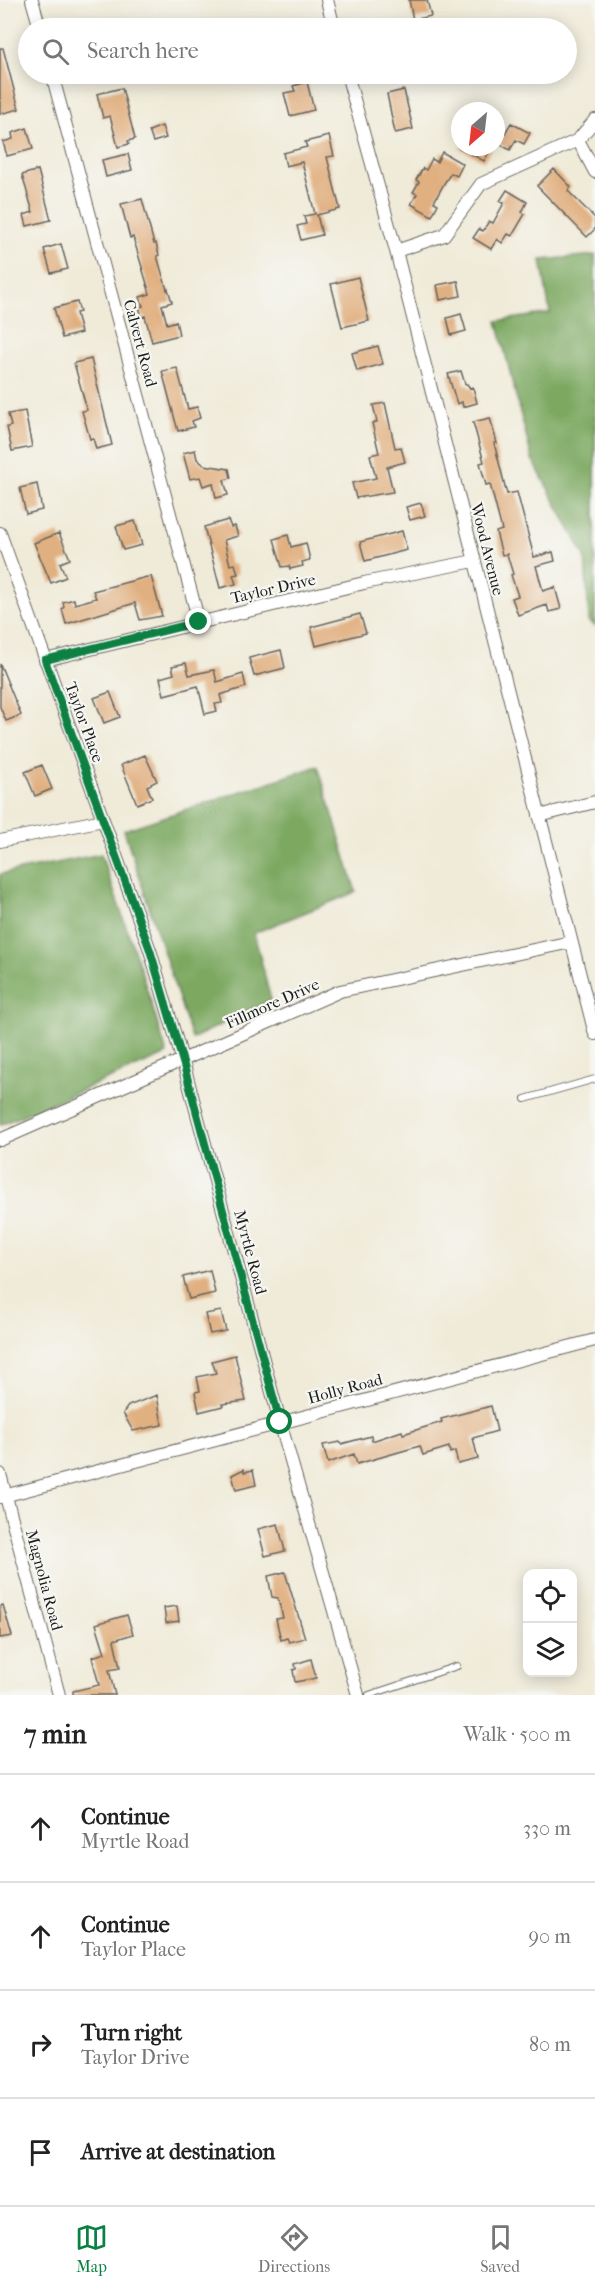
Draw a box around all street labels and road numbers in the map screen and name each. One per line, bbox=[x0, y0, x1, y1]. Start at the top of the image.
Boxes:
street label: Calvert Road bbox=[120, 297, 161, 389]
street label: Wood Avenue bbox=[467, 500, 508, 597]
street label: Taylor Drive bbox=[229, 569, 318, 607]
street label: Taylor Place bbox=[61, 679, 108, 765]
street label: Fillmore Drive bbox=[222, 974, 322, 1033]
street label: Myrtle Road bbox=[230, 1208, 271, 1297]
street label: Holly Road bbox=[306, 1369, 385, 1408]
street label: Magnolia Road bbox=[22, 1528, 67, 1633]

